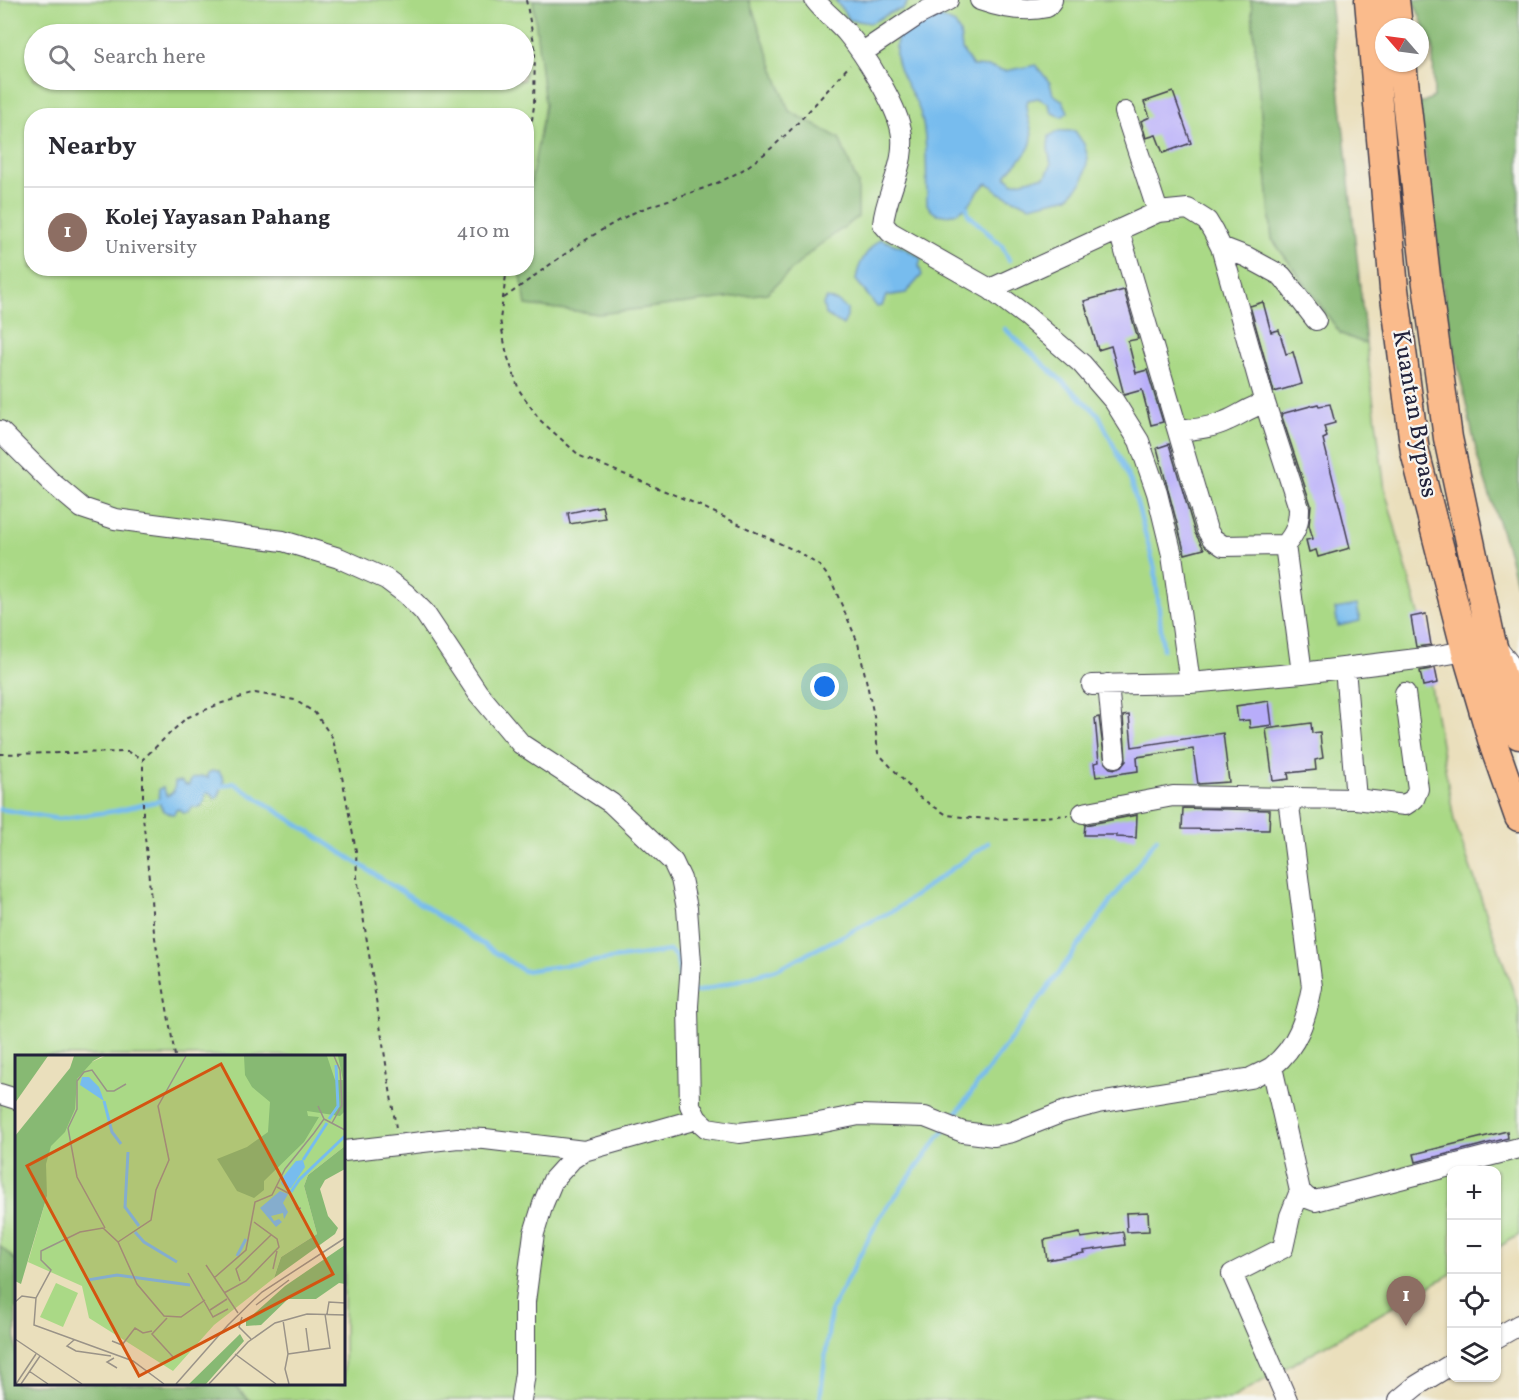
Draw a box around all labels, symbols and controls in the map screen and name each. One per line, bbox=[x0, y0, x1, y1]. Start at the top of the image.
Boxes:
north arrow bbox=[1375, 18, 1429, 72]
search box bbox=[24, 24, 534, 90]
icon: search bbox=[45, 41, 78, 74]
text: Search here bbox=[93, 42, 206, 73]
text: Nearby bbox=[48, 129, 137, 165]
text: Kolej Yayasan Pahang bbox=[105, 203, 330, 234]
text: 1 bbox=[63, 218, 72, 246]
text: 410 m bbox=[457, 218, 510, 246]
text: University bbox=[105, 234, 197, 262]
street label: Kuantan Bypass bbox=[1383, 327, 1445, 501]
your location bbox=[810, 672, 839, 701]
inset map bbox=[15, 1055, 345, 1385]
map controls bbox=[1447, 1166, 1501, 1382]
button: + bbox=[1447, 1166, 1501, 1220]
button: − bbox=[1447, 1220, 1501, 1274]
button: locate bbox=[1447, 1274, 1501, 1328]
pin: 1 bbox=[1386, 1276, 1426, 1326]
button: layers bbox=[1447, 1328, 1501, 1382]

